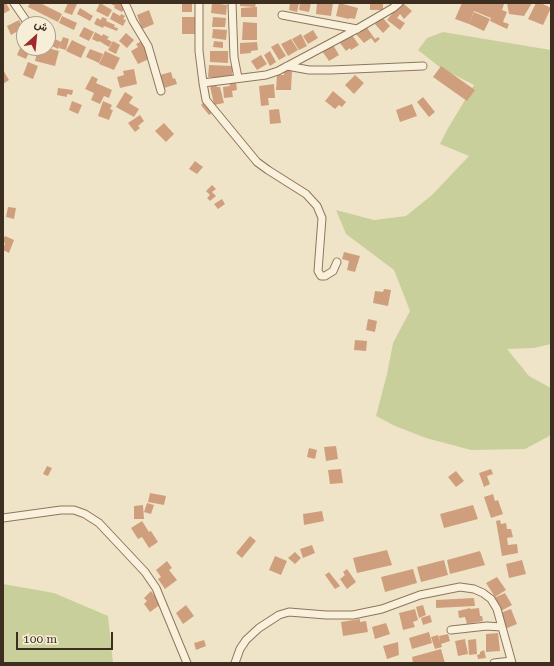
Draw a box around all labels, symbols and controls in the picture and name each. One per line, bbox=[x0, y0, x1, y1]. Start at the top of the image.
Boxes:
north arrow bbox=[16, 16, 56, 56]
text: ش bbox=[32, 17, 50, 35]
scale bar bbox=[18, 624, 115, 650]
text: 100 m bbox=[23, 632, 57, 646]

